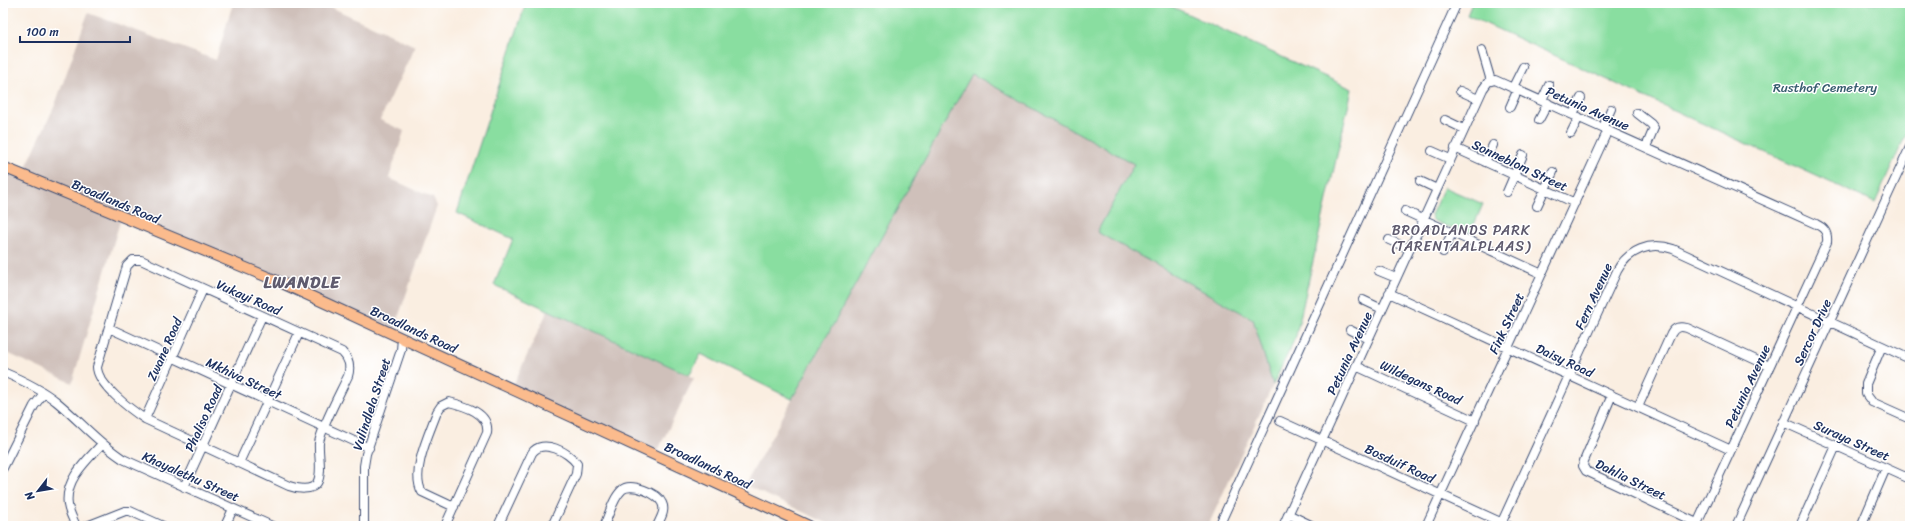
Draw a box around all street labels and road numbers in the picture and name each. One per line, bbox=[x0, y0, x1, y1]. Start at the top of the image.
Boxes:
street label: Petunia Avenue bbox=[1542, 80, 1634, 137]
street label: Sonneblom Street bbox=[1468, 133, 1572, 198]
street label: Broadlands Road bbox=[68, 172, 165, 231]
street label: Fern Avenue bbox=[1568, 259, 1619, 333]
street label: Vukayi Road bbox=[213, 273, 286, 322]
street label: Fink Street bbox=[1482, 288, 1531, 358]
street label: Sercor Drive bbox=[1787, 295, 1838, 369]
street label: Broadlands Road bbox=[366, 299, 462, 360]
street label: Petunia Avenue bbox=[1320, 307, 1379, 399]
street label: Zwane Road bbox=[140, 313, 189, 385]
street label: Daisy Road bbox=[1532, 337, 1599, 384]
street label: Petunia Avenue bbox=[1718, 340, 1777, 432]
street label: Mkhiva Street bbox=[202, 351, 286, 406]
street label: Wildegans Road bbox=[1376, 353, 1467, 412]
street label: Vulindlela Street bbox=[346, 355, 397, 453]
street label: Phaliso Road bbox=[178, 380, 229, 455]
street label: Suraya Street bbox=[1810, 413, 1894, 468]
street label: Broadlands Road bbox=[660, 435, 756, 496]
street label: Bosduif Road bbox=[1361, 437, 1440, 490]
street label: Khayalethu Street bbox=[138, 445, 244, 508]
street label: Dahlia Street bbox=[1592, 452, 1670, 507]

